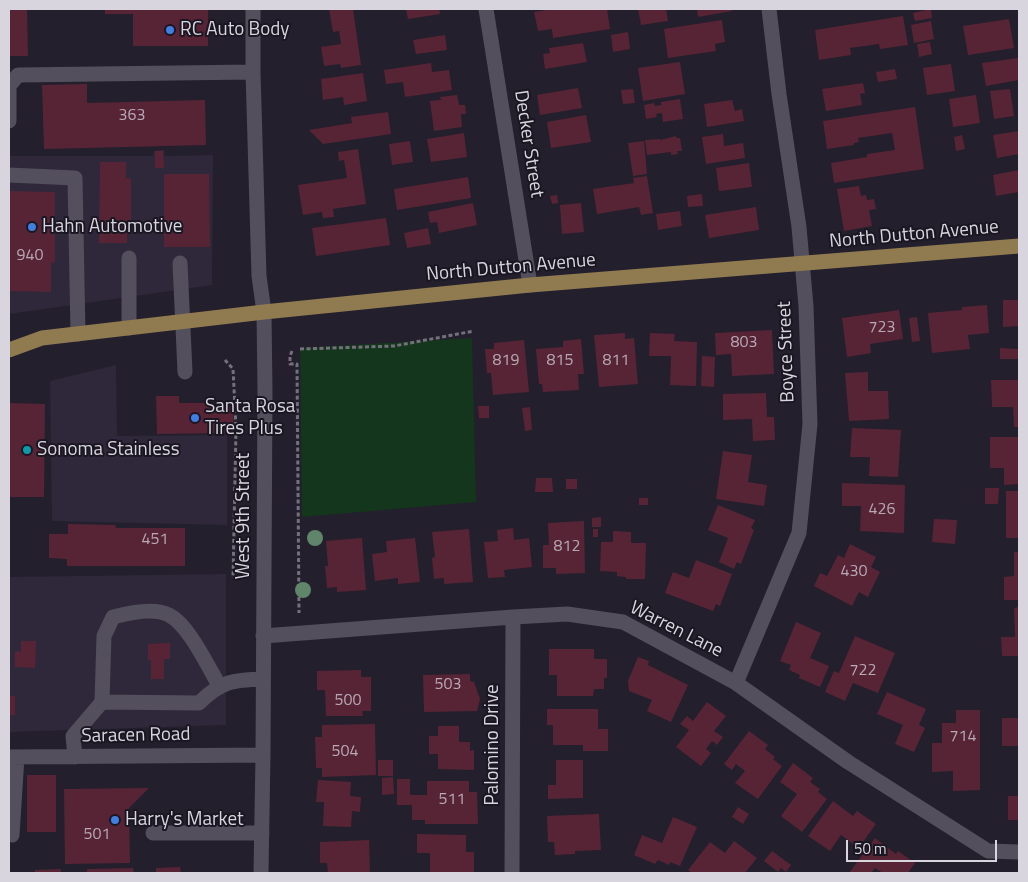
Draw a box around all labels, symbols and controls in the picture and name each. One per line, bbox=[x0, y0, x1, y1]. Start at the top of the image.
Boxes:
place label: RC Auto Body bbox=[180, 19, 289, 41]
marker: RC Auto Body bbox=[164, 24, 176, 36]
street label: Decker Street bbox=[508, 89, 548, 199]
house number: 363 bbox=[119, 106, 145, 126]
place label: Hahn Automotive bbox=[42, 216, 182, 238]
street label: North Dutton Avenue bbox=[828, 216, 1000, 254]
marker: Hahn Automotive bbox=[26, 221, 38, 233]
house number: 940 bbox=[17, 246, 43, 266]
street label: North Dutton Avenue bbox=[425, 249, 597, 287]
street label: Boyce Street bbox=[774, 301, 800, 403]
house number: 723 bbox=[869, 318, 895, 338]
house number: 803 bbox=[731, 333, 757, 353]
house number: 819 bbox=[493, 351, 519, 371]
house number: 815 bbox=[547, 351, 573, 371]
house number: 811 bbox=[603, 351, 629, 371]
place label: Santa Rosa Tires Plus bbox=[205, 396, 295, 440]
marker: Santa Rosa Tires Plus bbox=[189, 412, 201, 424]
place label: Sonoma Stainless bbox=[37, 439, 179, 461]
marker: Sonoma Stainless bbox=[21, 444, 33, 456]
street label: West 9th Street bbox=[233, 453, 255, 579]
house number: 426 bbox=[869, 500, 895, 520]
house number: 451 bbox=[142, 530, 168, 550]
house number: 812 bbox=[554, 537, 580, 557]
house number: 430 bbox=[841, 562, 867, 582]
street label: Warren Lane bbox=[626, 597, 726, 663]
house number: 722 bbox=[850, 661, 876, 681]
house number: 503 bbox=[435, 675, 461, 695]
street label: Palomino Drive bbox=[482, 684, 504, 806]
house number: 500 bbox=[335, 691, 361, 711]
street label: Saracen Road bbox=[81, 724, 191, 748]
house number: 714 bbox=[950, 727, 976, 747]
house number: 504 bbox=[332, 742, 358, 762]
house number: 511 bbox=[439, 790, 465, 810]
place label: Harry's Market bbox=[125, 809, 244, 831]
marker: Harry's Market bbox=[109, 814, 121, 826]
house number: 501 bbox=[84, 825, 110, 845]
scale bar bbox=[848, 830, 999, 862]
text: 50 m bbox=[854, 837, 887, 860]

